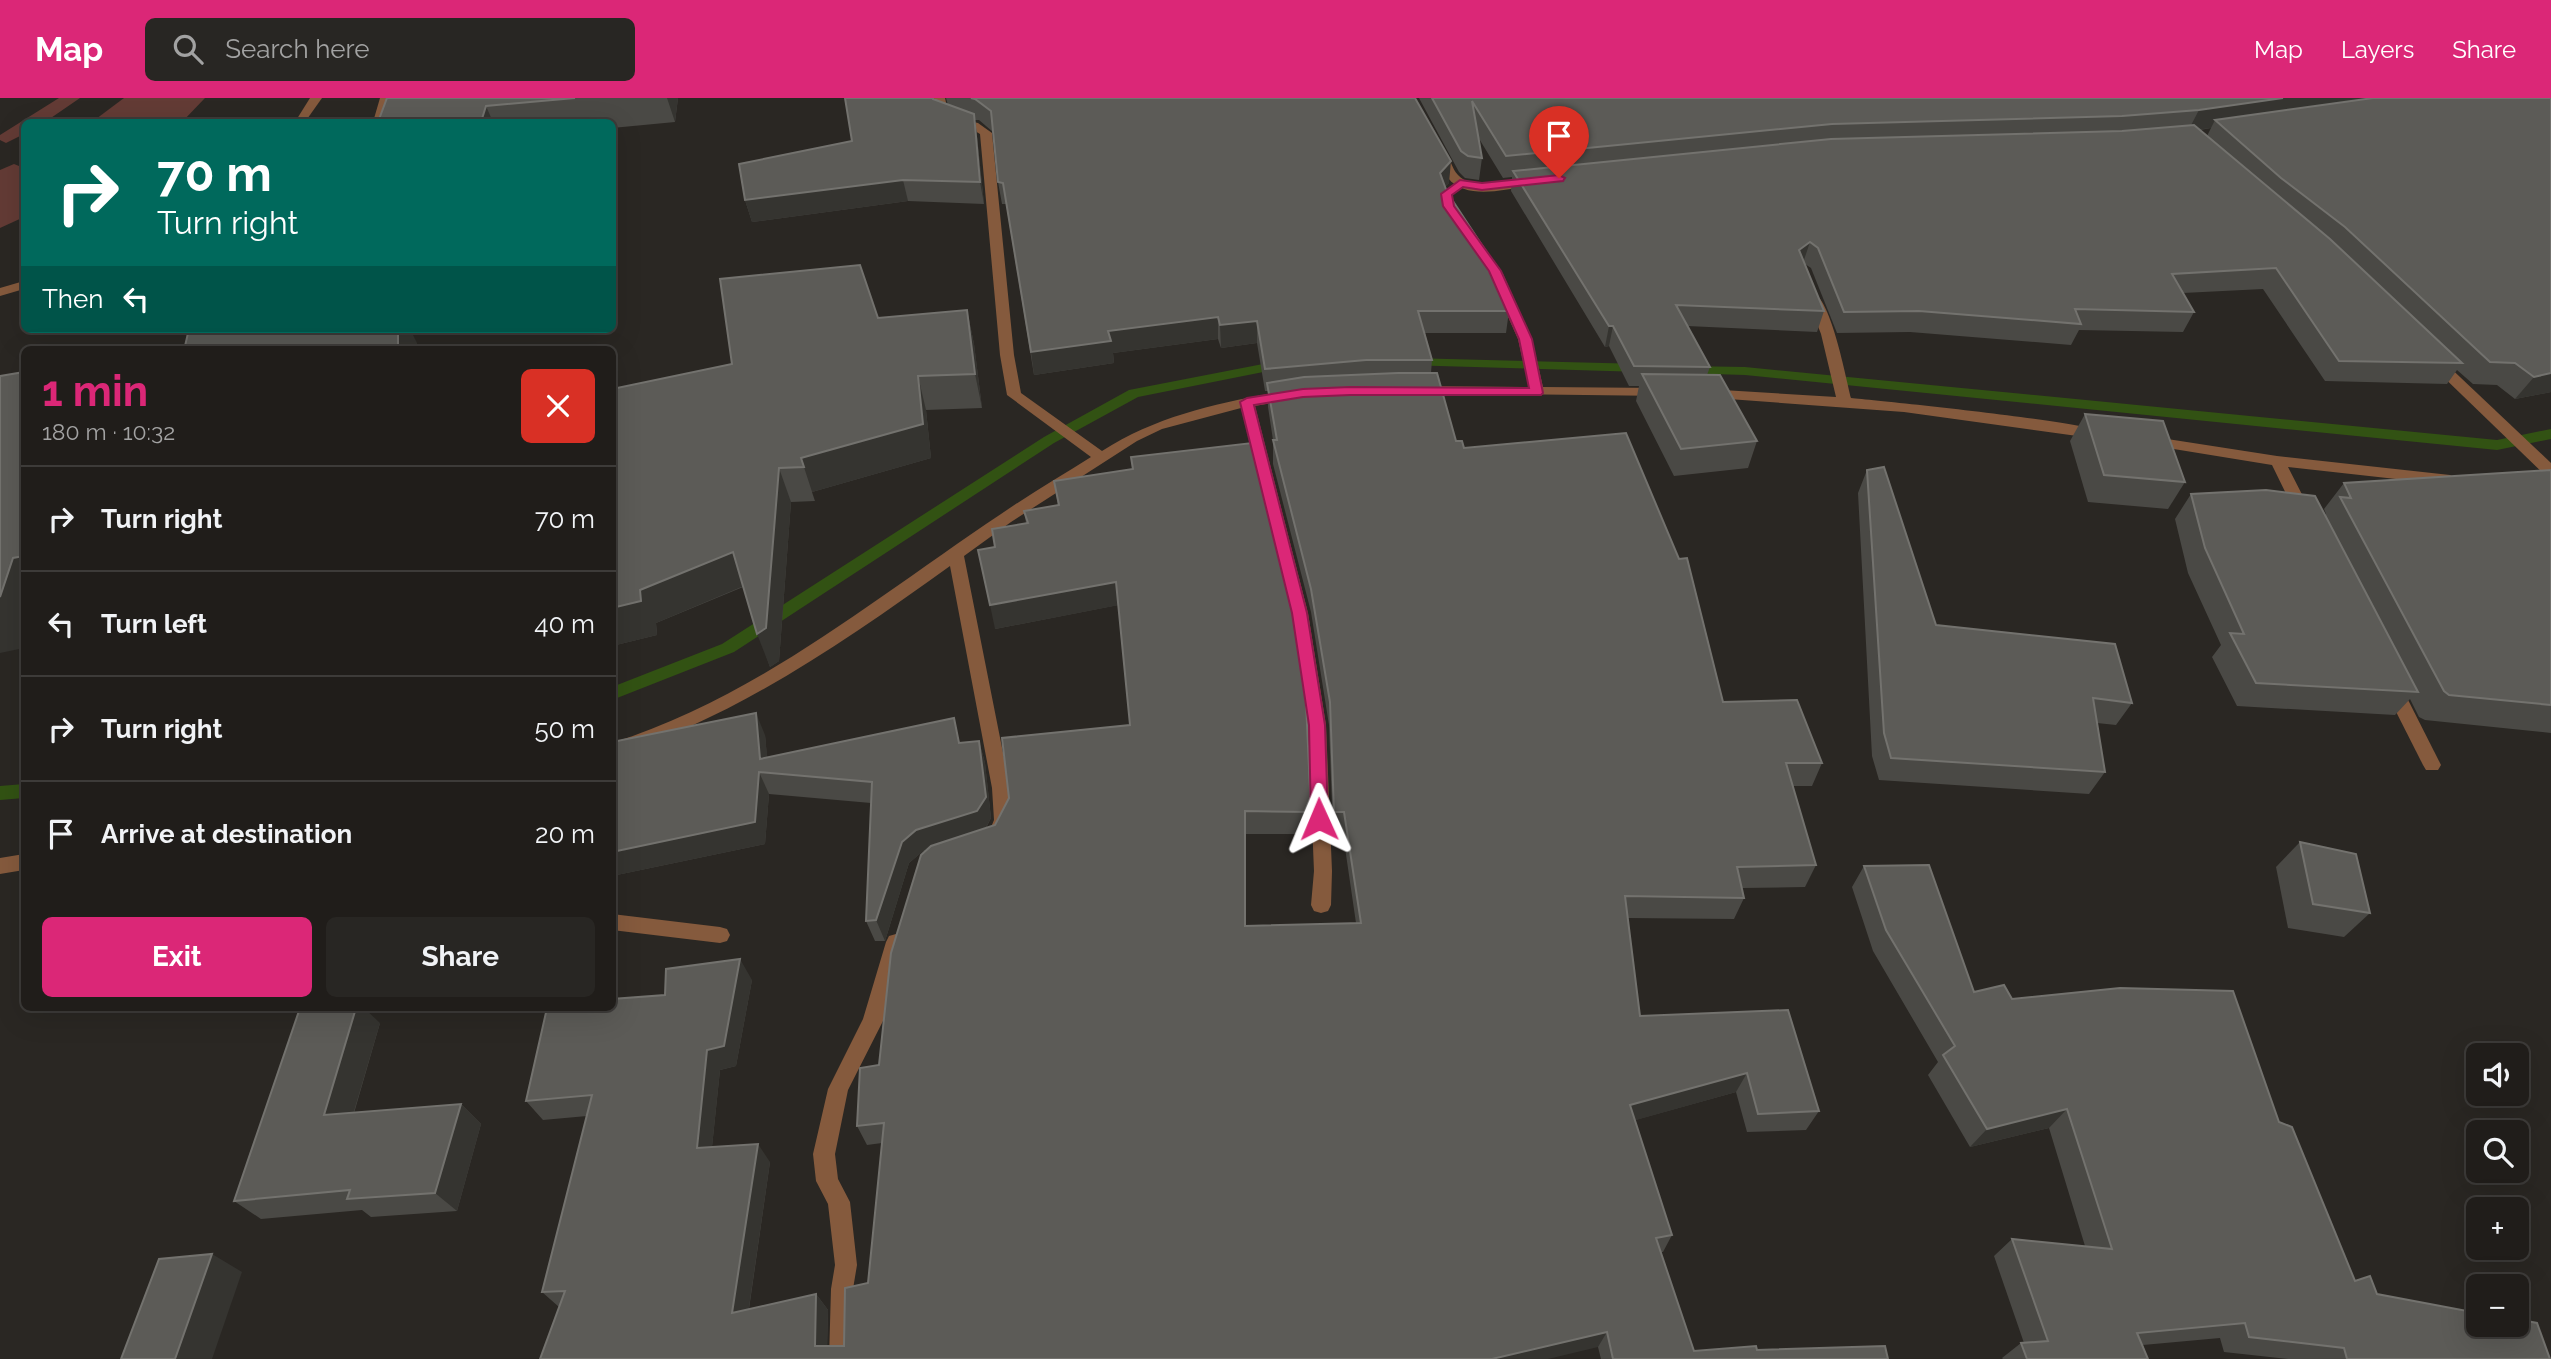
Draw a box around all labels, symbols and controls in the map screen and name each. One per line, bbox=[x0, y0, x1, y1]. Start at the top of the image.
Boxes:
search box bbox=[145, 18, 635, 81]
text: Map bbox=[35, 30, 103, 69]
icon: search bbox=[169, 30, 207, 68]
text: Search here bbox=[225, 34, 370, 64]
text: Map bbox=[2254, 35, 2303, 64]
text: Layers bbox=[2341, 35, 2414, 64]
text: Share bbox=[2452, 35, 2516, 64]
pin bbox=[1529, 106, 1589, 178]
icon: arrive bbox=[1540, 117, 1578, 155]
text: 70 m bbox=[157, 145, 272, 202]
icon: right bbox=[42, 147, 133, 238]
text: Turn right bbox=[157, 204, 298, 241]
icon: left bbox=[117, 280, 155, 318]
text: Then bbox=[42, 284, 103, 314]
text: 1 min bbox=[42, 367, 148, 416]
button: close bbox=[521, 369, 595, 443]
text: 180 m · 10:32 bbox=[42, 418, 175, 445]
icon: right bbox=[42, 500, 80, 538]
text: Turn right bbox=[101, 504, 222, 534]
text: 70 m bbox=[535, 504, 595, 534]
icon: left bbox=[42, 605, 80, 643]
text: Turn left bbox=[101, 609, 207, 639]
text: 40 m bbox=[534, 609, 595, 639]
icon: right bbox=[42, 710, 80, 748]
text: Turn right bbox=[101, 714, 222, 744]
text: 50 m bbox=[534, 714, 595, 744]
position arrow bbox=[1282, 782, 1356, 856]
icon: arrive bbox=[42, 815, 80, 853]
text: Arrive at destination bbox=[101, 819, 352, 849]
text: 20 m bbox=[535, 819, 595, 849]
button: Exit bbox=[42, 917, 312, 997]
button: Share bbox=[326, 917, 595, 997]
map controls bbox=[2466, 1043, 2529, 1337]
button: sound bbox=[2466, 1043, 2529, 1106]
button: search bbox=[2466, 1120, 2529, 1183]
button: + bbox=[2466, 1197, 2529, 1260]
button: − bbox=[2466, 1274, 2529, 1337]

